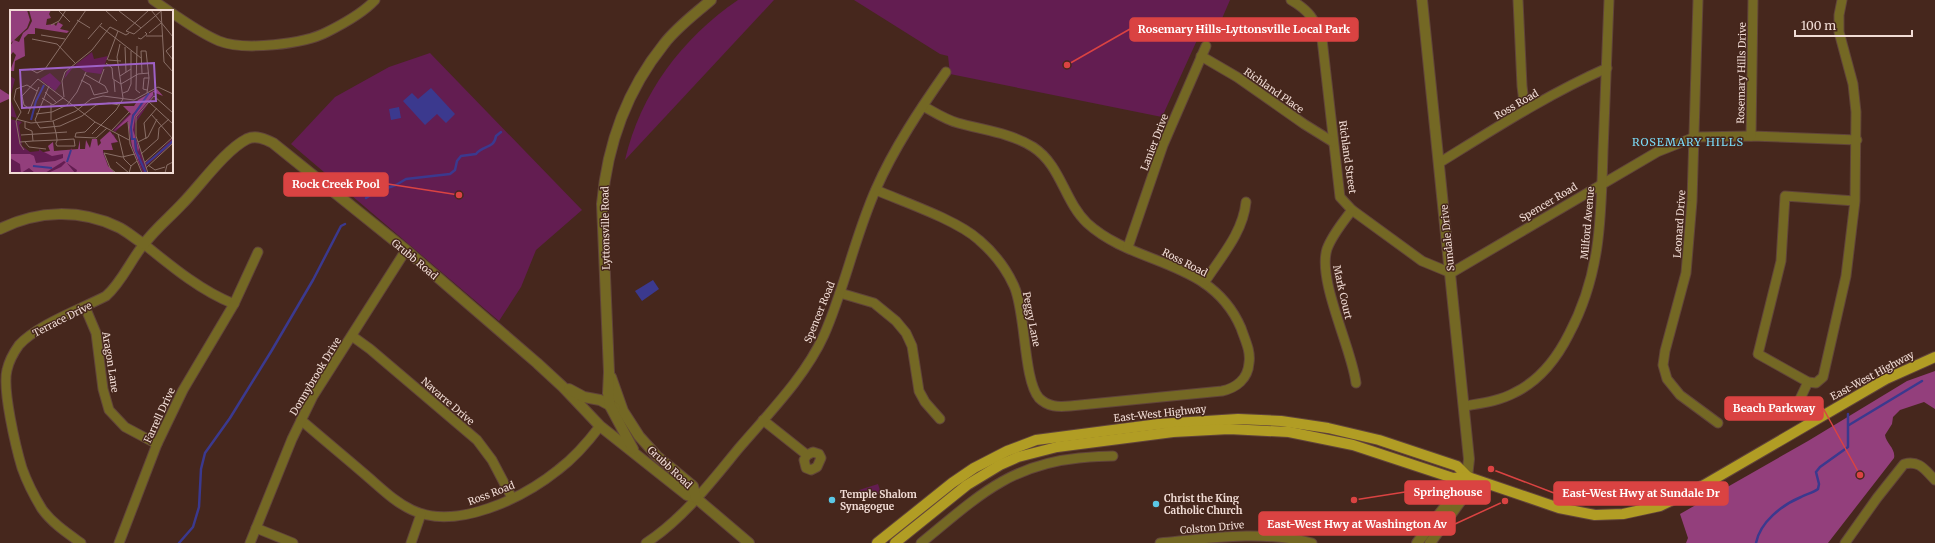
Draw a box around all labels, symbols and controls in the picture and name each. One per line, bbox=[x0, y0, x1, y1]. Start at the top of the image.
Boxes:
inset map bbox=[10, 10, 173, 173]
scale bar bbox=[1795, 12, 1912, 38]
callout: Rosemary Hills-Lyttonsville Local Park bbox=[1130, 18, 1358, 41]
text: 100 m bbox=[1801, 18, 1836, 33]
text: Rosemary Hills-Lyttonsville Local Park bbox=[1138, 22, 1351, 36]
street label: Rosemary Hills Drive bbox=[1734, 22, 1749, 124]
street label: Richland Place bbox=[1241, 65, 1306, 116]
street label: Ross Road bbox=[1492, 87, 1541, 122]
street label: Lanier Drive bbox=[1138, 112, 1171, 172]
street label: Richland Street bbox=[1336, 120, 1359, 195]
district label: ROSEMARY HILLS bbox=[1632, 135, 1744, 149]
callout: Rock Creek Pool bbox=[284, 173, 388, 196]
text: Rock Creek Pool bbox=[292, 177, 380, 191]
street label: Spencer Road bbox=[1517, 180, 1580, 225]
street label: Lyttonsville Road bbox=[598, 186, 613, 270]
street label: Milford Avenue bbox=[1578, 186, 1597, 260]
street label: Leonard Drive bbox=[1671, 190, 1688, 258]
street label: Sundale Drive bbox=[1438, 204, 1457, 272]
street label: Grubb Road bbox=[389, 236, 440, 282]
street label: Ross Road bbox=[1160, 245, 1210, 279]
street label: Mark Court bbox=[1330, 264, 1355, 321]
street label: Spencer Road bbox=[801, 279, 838, 345]
street label: Peggy Lane bbox=[1020, 290, 1043, 348]
street label: Terrace Drive bbox=[30, 299, 94, 340]
street label: Aragon Lane bbox=[99, 330, 122, 393]
street label: Donnybrook Drive bbox=[287, 335, 344, 418]
street label: East-West Highway bbox=[1828, 348, 1917, 403]
street label: Navarre Drive bbox=[418, 375, 477, 428]
street label: Farrell Drive bbox=[141, 385, 178, 445]
callout: Beach Parkway bbox=[1725, 397, 1823, 420]
text: Beach Parkway bbox=[1733, 401, 1816, 415]
street label: East-West Highway bbox=[1113, 402, 1207, 425]
street label: Grubb Road bbox=[645, 443, 695, 491]
street label: Ross Road bbox=[466, 479, 516, 508]
callout: Springhouse bbox=[1405, 481, 1490, 504]
callout: East-West Hwy at Sundale Dr bbox=[1554, 482, 1728, 505]
text: Springhouse bbox=[1413, 485, 1483, 499]
text: East-West Hwy at Sundale Dr bbox=[1562, 486, 1720, 500]
place label: Temple Shalom Synagogue bbox=[840, 488, 917, 513]
place label: Christ the King Catholic Church bbox=[1164, 492, 1243, 517]
marker: Temple Shalom Synagogue bbox=[827, 495, 837, 505]
marker: Christ the King Catholic Church bbox=[1151, 499, 1161, 509]
callout: East-West Hwy at Washington Av bbox=[1259, 512, 1455, 535]
text: East-West Hwy at Washington Av bbox=[1267, 517, 1448, 531]
street label: Colston Drive bbox=[1179, 518, 1245, 537]

